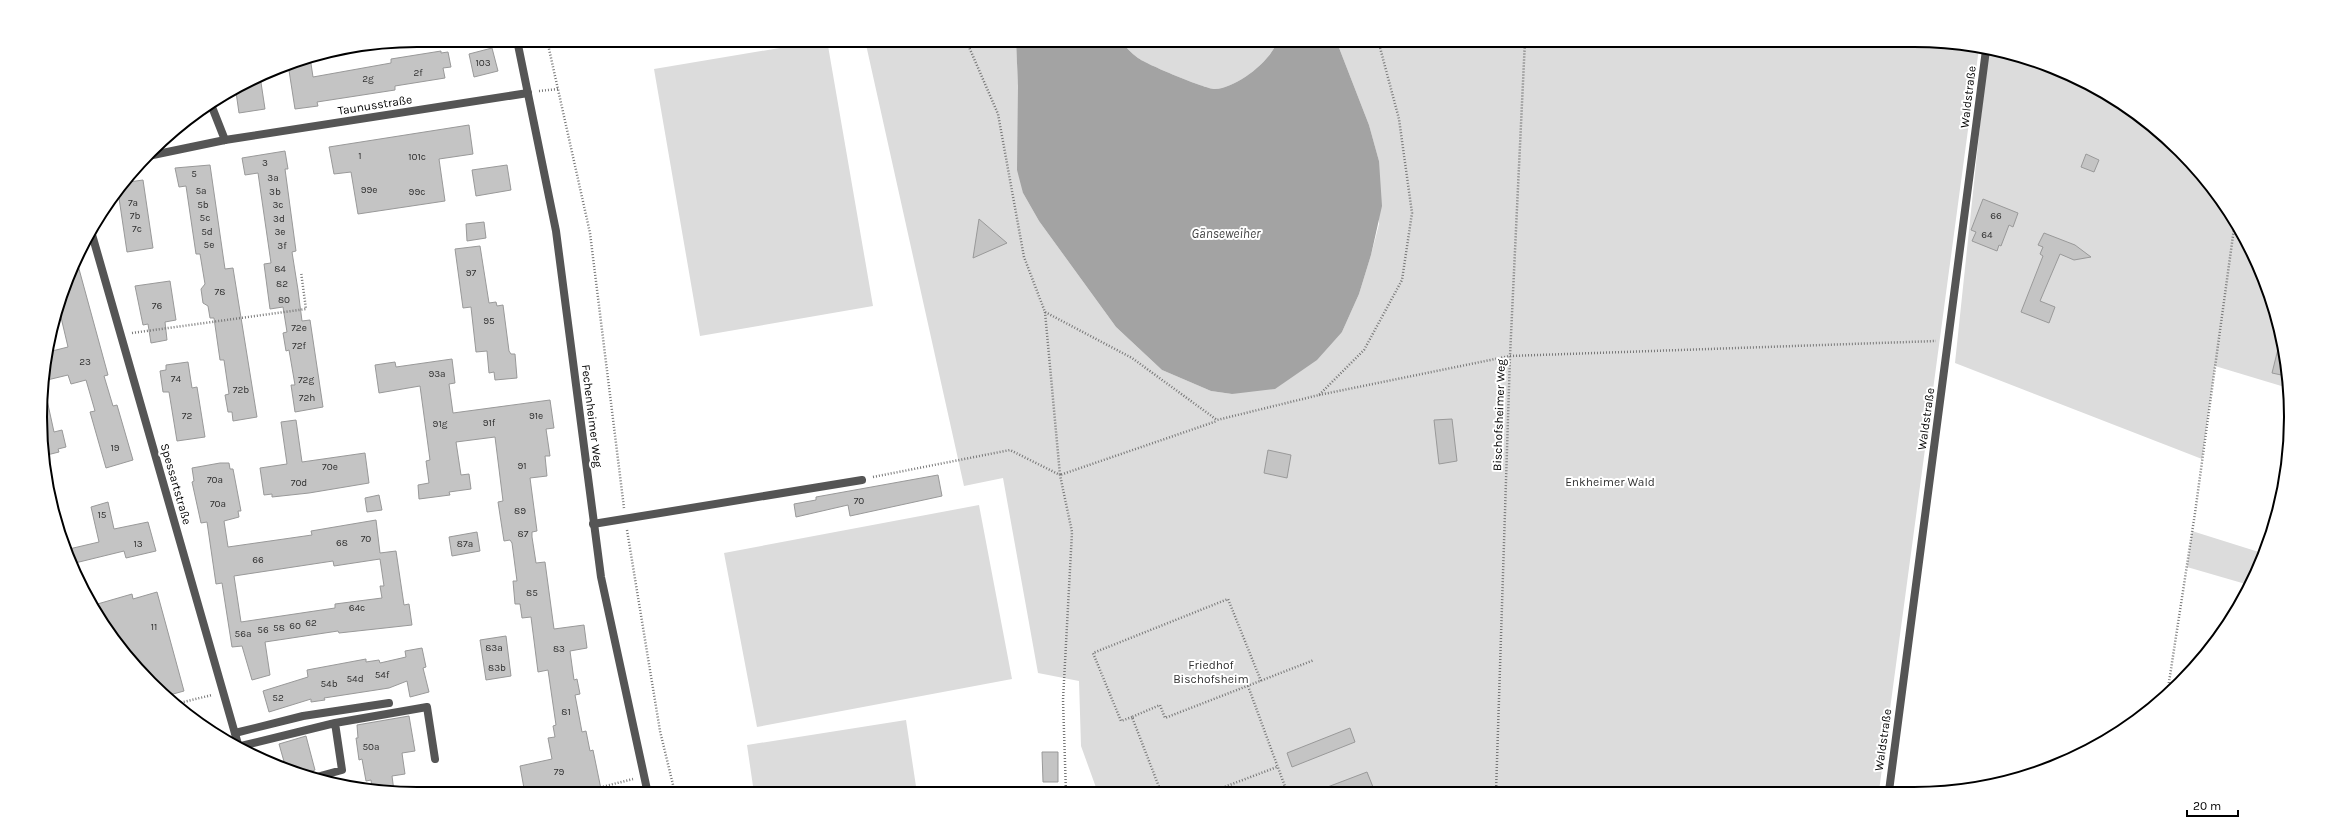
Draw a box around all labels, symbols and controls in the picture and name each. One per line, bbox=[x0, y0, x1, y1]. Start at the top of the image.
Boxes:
house number: 103 bbox=[475, 57, 491, 69]
street label: Waldstraße bbox=[1957, 65, 1979, 129]
house number: 2f bbox=[413, 67, 423, 79]
house number: 2g bbox=[362, 73, 374, 85]
street label: Taunusstraße bbox=[337, 92, 413, 118]
house number: 1 bbox=[358, 150, 362, 162]
house number: 101c bbox=[408, 151, 426, 163]
house number: 3 bbox=[262, 157, 268, 169]
house number: 5 bbox=[191, 168, 197, 180]
house number: 3a bbox=[267, 172, 279, 184]
house number: 99e bbox=[361, 184, 377, 196]
house number: 5a bbox=[195, 185, 207, 197]
house number: 3b bbox=[269, 186, 281, 198]
house number: 99c bbox=[409, 186, 425, 198]
house number: 7a bbox=[128, 197, 138, 209]
house number: 5b bbox=[197, 199, 209, 211]
house number: 3c bbox=[272, 199, 284, 211]
house number: 7b bbox=[130, 210, 140, 222]
house number: 66 bbox=[1990, 210, 2002, 222]
house number: 5c bbox=[200, 212, 210, 224]
house number: 3d bbox=[273, 213, 285, 225]
house number: 7c bbox=[132, 223, 142, 235]
house number: 5d bbox=[201, 226, 213, 238]
house number: 3e bbox=[274, 226, 286, 238]
water label: Gänseweiher bbox=[1192, 226, 1261, 241]
house number: 64 bbox=[1981, 229, 1993, 241]
house number: 5e bbox=[204, 239, 214, 251]
house number: 3f bbox=[277, 240, 287, 252]
house number: 84 bbox=[274, 263, 286, 275]
house number: 97 bbox=[466, 267, 477, 279]
house number: 82 bbox=[276, 278, 288, 290]
house number: 78 bbox=[215, 286, 225, 298]
house number: 80 bbox=[278, 294, 290, 306]
house number: 76 bbox=[152, 300, 162, 312]
house number: 95 bbox=[483, 315, 495, 327]
house number: 72e bbox=[291, 322, 307, 334]
house number: 72f bbox=[292, 340, 307, 352]
house number: 23 bbox=[79, 356, 91, 368]
street label: Bischofsheimer Weg bbox=[1490, 358, 1508, 471]
street label: Fechenheimer Weg bbox=[579, 364, 605, 469]
house number: 93a bbox=[428, 368, 446, 380]
house number: 74 bbox=[171, 373, 182, 385]
house number: 72g bbox=[298, 374, 314, 386]
house number: 72b bbox=[233, 384, 249, 396]
street label: Waldstraße bbox=[1915, 387, 1937, 451]
house number: 72h bbox=[299, 392, 315, 404]
house number: 72 bbox=[182, 410, 192, 422]
house number: 91e bbox=[529, 410, 543, 422]
house number: 91f bbox=[483, 417, 496, 429]
house number: 91g bbox=[433, 418, 448, 430]
house number: 19 bbox=[110, 442, 120, 454]
street label: Spessartstraße bbox=[158, 442, 194, 526]
house number: 91 bbox=[517, 460, 527, 472]
house number: 70e bbox=[322, 461, 338, 473]
house number: 70a bbox=[207, 474, 223, 486]
park label: Enkheimer Wald bbox=[1565, 475, 1655, 489]
house number: 70d bbox=[291, 477, 307, 489]
house number: 70 bbox=[854, 495, 864, 507]
house number: 70a bbox=[210, 498, 226, 510]
house number: 89 bbox=[514, 505, 526, 517]
house number: 15 bbox=[98, 509, 107, 521]
house number: 87 bbox=[518, 528, 529, 540]
house number: 70 bbox=[361, 533, 371, 545]
house number: 68 bbox=[336, 537, 348, 549]
house number: 13 bbox=[133, 538, 143, 550]
house number: 87a bbox=[457, 538, 473, 550]
house number: 66 bbox=[252, 554, 264, 566]
house number: 85 bbox=[526, 587, 538, 599]
house number: 64c bbox=[349, 602, 365, 614]
house number: 62 bbox=[305, 617, 317, 629]
house number: 60 bbox=[289, 620, 301, 632]
house number: 11 bbox=[151, 621, 157, 633]
house number: 58 bbox=[273, 622, 285, 634]
house number: 56 bbox=[257, 624, 269, 636]
house number: 56a bbox=[235, 628, 251, 640]
house number: 83a bbox=[485, 642, 503, 654]
house number: 83 bbox=[553, 643, 565, 655]
park label: Friedhof Bischofsheim bbox=[1173, 658, 1249, 686]
house number: 83b bbox=[488, 662, 506, 674]
house number: 54f bbox=[375, 669, 390, 681]
house number: 54d bbox=[346, 673, 364, 685]
house number: 54b bbox=[320, 678, 338, 690]
house number: 52 bbox=[272, 692, 284, 704]
house number: 81 bbox=[561, 706, 571, 718]
street label: Waldstraße bbox=[1872, 708, 1894, 772]
house number: 50a bbox=[362, 741, 380, 753]
house number: 79 bbox=[554, 766, 564, 778]
scale bar bbox=[2187, 792, 2238, 818]
text: 20 m bbox=[2193, 799, 2221, 813]

